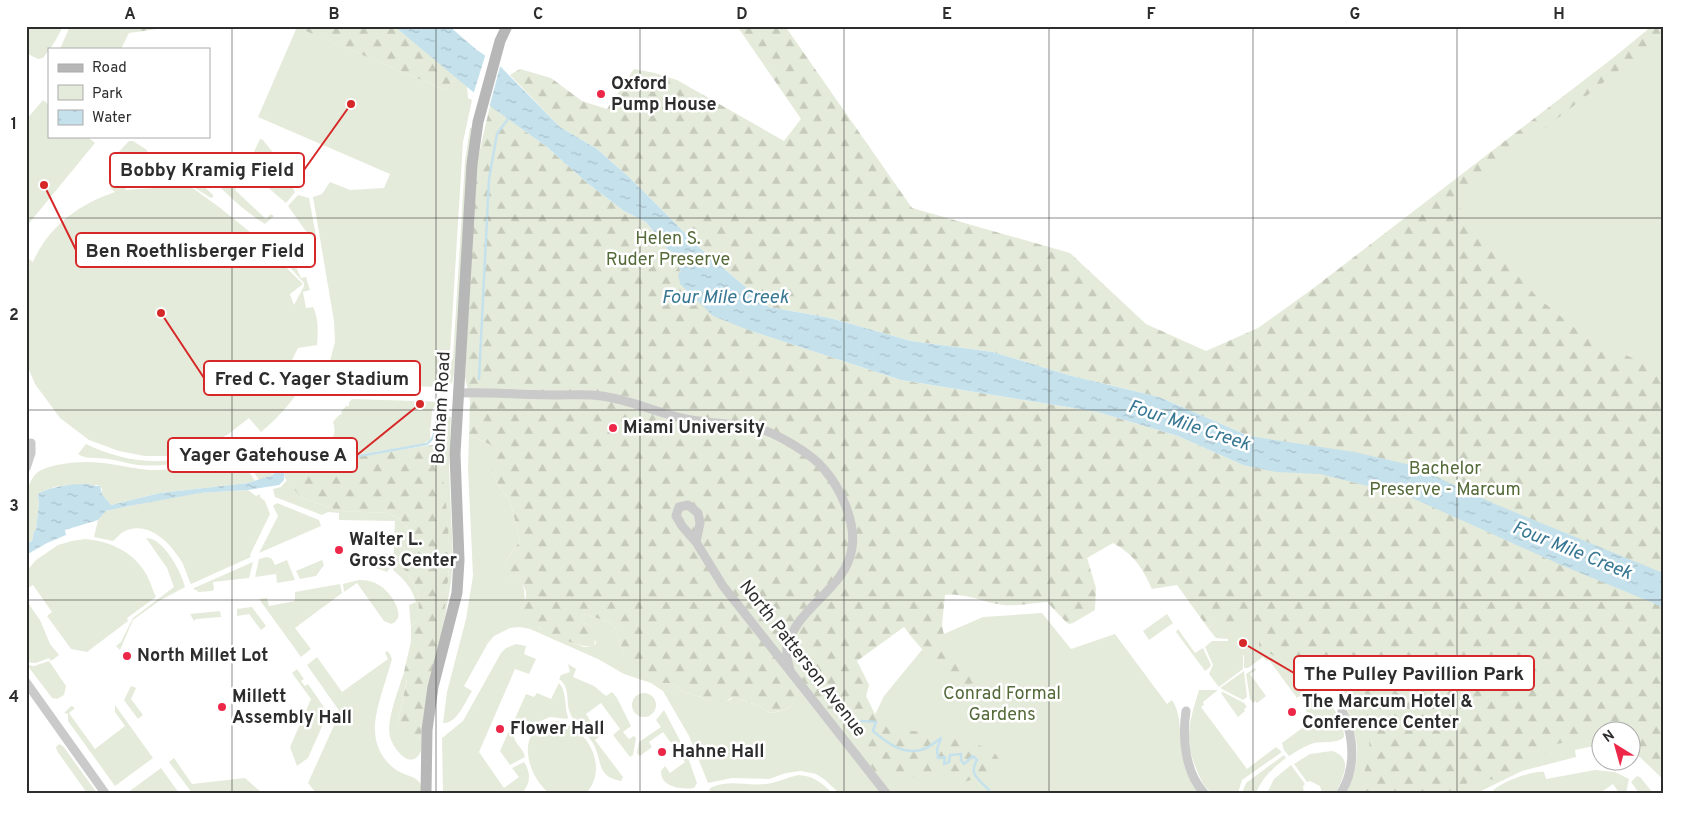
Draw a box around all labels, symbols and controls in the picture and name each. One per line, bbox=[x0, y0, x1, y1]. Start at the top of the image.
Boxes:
text: A bbox=[124, 5, 136, 25]
text: B bbox=[328, 5, 340, 25]
text: C bbox=[533, 5, 543, 25]
text: D bbox=[736, 5, 748, 25]
text: E bbox=[942, 5, 952, 25]
text: F bbox=[1146, 5, 1156, 25]
text: G bbox=[1350, 5, 1360, 25]
text: H bbox=[1553, 5, 1565, 25]
legend bbox=[48, 48, 210, 138]
text: Road bbox=[92, 59, 127, 78]
place label: Oxford Pump House bbox=[611, 73, 717, 117]
text: Park bbox=[92, 85, 123, 104]
marker: Oxford Pump House bbox=[595, 88, 607, 100]
text: Water bbox=[92, 109, 132, 128]
text: 1 bbox=[11, 115, 17, 135]
callout: Bobby Kramig Field bbox=[110, 153, 304, 187]
text: Bobby Kramig Field bbox=[120, 159, 294, 183]
park label: Helen S. Ruder Preserve bbox=[606, 228, 730, 272]
callout: Ben Roethlisberger Field bbox=[76, 233, 315, 267]
text: Ben Roethlisberger Field bbox=[86, 240, 304, 264]
water label: Four Mile Creek bbox=[662, 286, 789, 310]
text: 2 bbox=[9, 306, 19, 326]
street label: Bonham Road bbox=[428, 351, 456, 465]
callout: Fred C. Yager Stadium bbox=[204, 361, 420, 395]
text: Fred C. Yager Stadium bbox=[215, 368, 409, 392]
water label: Four Mile Creek bbox=[1125, 395, 1253, 457]
place label: Miami University bbox=[623, 417, 765, 440]
marker: Miami University bbox=[607, 422, 619, 434]
callout: Yager Gatehouse A bbox=[168, 438, 357, 472]
text: Yager Gatehouse A bbox=[179, 444, 347, 468]
park label: Bachelor Preserve - Marcum bbox=[1369, 458, 1521, 502]
text: 3 bbox=[9, 497, 19, 517]
water label: Four Mile Creek bbox=[1509, 516, 1636, 586]
place label: Walter L. Gross Center bbox=[349, 529, 458, 573]
marker: Walter L. Gross Center bbox=[333, 544, 345, 556]
street label: North Patterson Avenue bbox=[734, 576, 870, 742]
place label: North Millet Lot bbox=[137, 645, 268, 668]
marker: North Millet Lot bbox=[121, 650, 133, 662]
callout: The Pulley Pavillion Park bbox=[1294, 656, 1534, 690]
text: The Pulley Pavillion Park bbox=[1304, 663, 1525, 687]
park label: Conrad Formal Gardens bbox=[943, 683, 1061, 727]
place label: Millett Assembly Hall bbox=[232, 686, 352, 730]
text: 4 bbox=[9, 688, 19, 708]
place label: The Marcum Hotel & Conference Center bbox=[1302, 691, 1473, 735]
marker: Millett Assembly Hall bbox=[216, 701, 228, 713]
marker: The Marcum Hotel & Conference Center bbox=[1286, 706, 1298, 718]
place label: Flower Hall bbox=[510, 718, 605, 741]
north arrow bbox=[1592, 722, 1642, 772]
marker: Flower Hall bbox=[494, 723, 506, 735]
text: N bbox=[1600, 727, 1618, 747]
place label: Hahne Hall bbox=[672, 741, 765, 764]
marker: Hahne Hall bbox=[656, 746, 668, 758]

